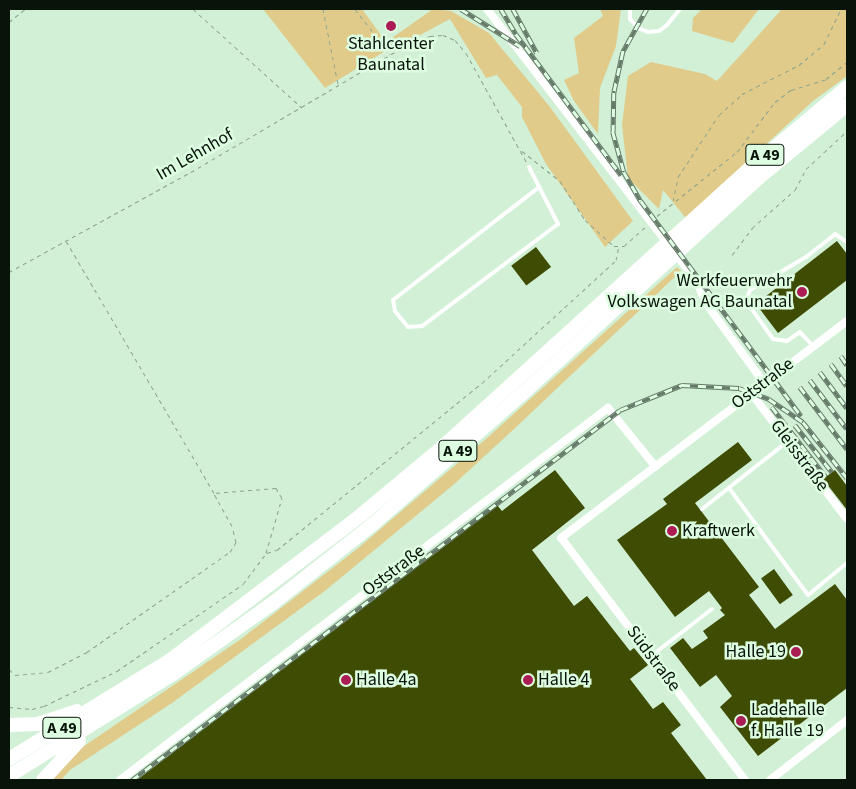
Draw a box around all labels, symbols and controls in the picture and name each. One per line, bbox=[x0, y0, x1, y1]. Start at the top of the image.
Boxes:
marker: Stahlcenter Baunatal bbox=[385, 20, 397, 32]
place label: Stahlcenter Baunatal bbox=[348, 34, 434, 76]
street label: Im Lehnhof bbox=[153, 124, 237, 186]
road number: A 49 bbox=[745, 142, 785, 168]
place label: Werkfeuerwehr Volkswagen AG Baunatal bbox=[607, 271, 792, 314]
marker: Werkfeuerwehr Volkswagen AG Baunatal bbox=[796, 286, 808, 298]
street label: Oststraße bbox=[728, 354, 798, 414]
street label: Gleisstraße bbox=[765, 416, 833, 496]
road number: A 49 bbox=[438, 438, 478, 464]
place label: Kraftwerk bbox=[682, 520, 755, 542]
marker: Kraftwerk bbox=[666, 525, 678, 537]
street label: Oststraße bbox=[359, 541, 429, 601]
street label: Südstraße bbox=[621, 622, 685, 696]
place label: Halle 19 bbox=[726, 641, 786, 663]
marker: Halle 19 bbox=[790, 646, 802, 658]
place label: Halle 4a bbox=[356, 669, 417, 691]
place label: Halle 4 bbox=[538, 669, 589, 691]
marker: Halle 4a bbox=[340, 674, 352, 686]
marker: Halle 4 bbox=[522, 674, 534, 686]
place label: Ladehalle f. Halle 19 bbox=[751, 700, 825, 742]
road number: A 49 bbox=[42, 714, 82, 741]
marker: Ladehalle f. Halle 19 bbox=[735, 715, 747, 727]

